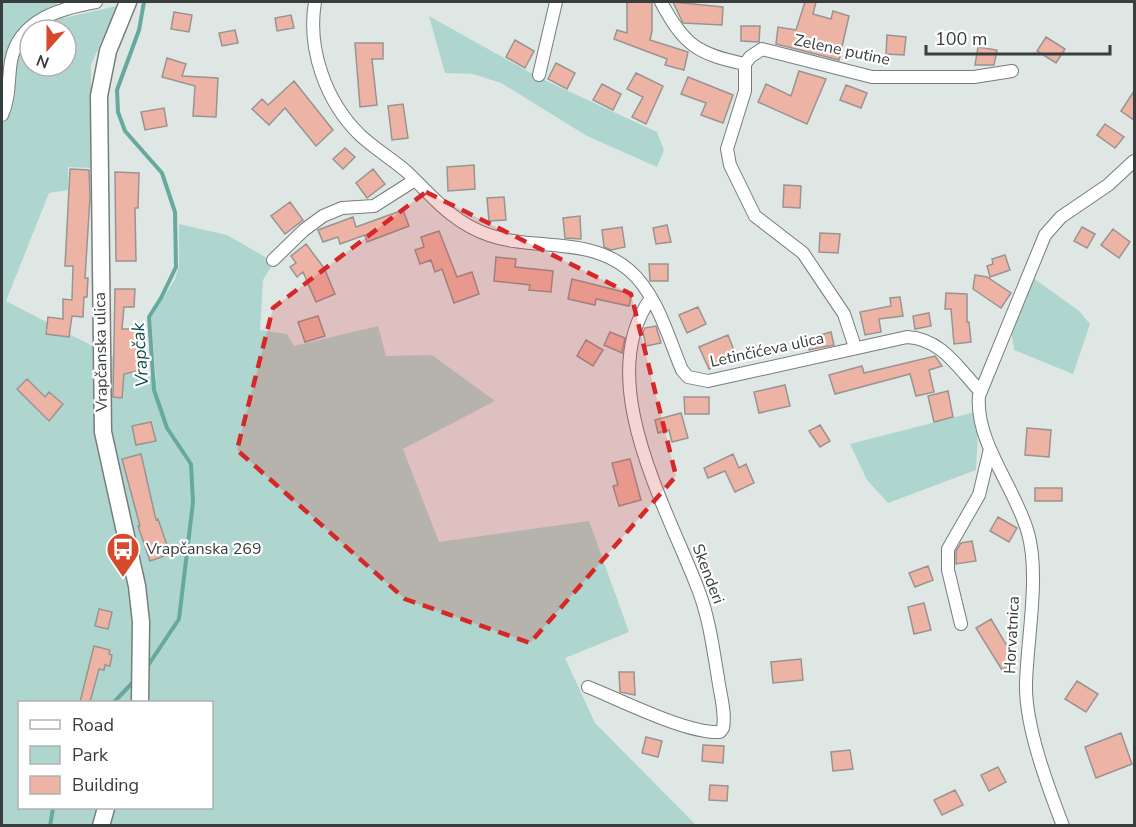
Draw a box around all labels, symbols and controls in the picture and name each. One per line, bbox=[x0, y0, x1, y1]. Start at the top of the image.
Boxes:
north arrow bbox=[18, 18, 78, 78]
scale bar bbox=[926, 18, 1110, 56]
text: 100 m bbox=[935, 27, 987, 51]
street label: Zelene putine bbox=[792, 29, 892, 71]
text: N bbox=[33, 49, 53, 73]
street label: Vrapčanska ulica bbox=[89, 292, 113, 413]
water label: Vrapčak bbox=[126, 321, 154, 388]
street label: Letinčićeva ulica bbox=[708, 327, 826, 373]
bus stop icon: Vrapčanska 269 bbox=[105, 531, 141, 578]
place label: Vrapčanska 269 bbox=[145, 538, 262, 560]
street label: Skenderi bbox=[687, 541, 729, 607]
street label: Horvatnica bbox=[999, 595, 1025, 675]
legend bbox=[18, 701, 213, 809]
text: Road bbox=[72, 713, 114, 737]
text: Park bbox=[72, 743, 109, 767]
text: Building bbox=[72, 773, 139, 797]

